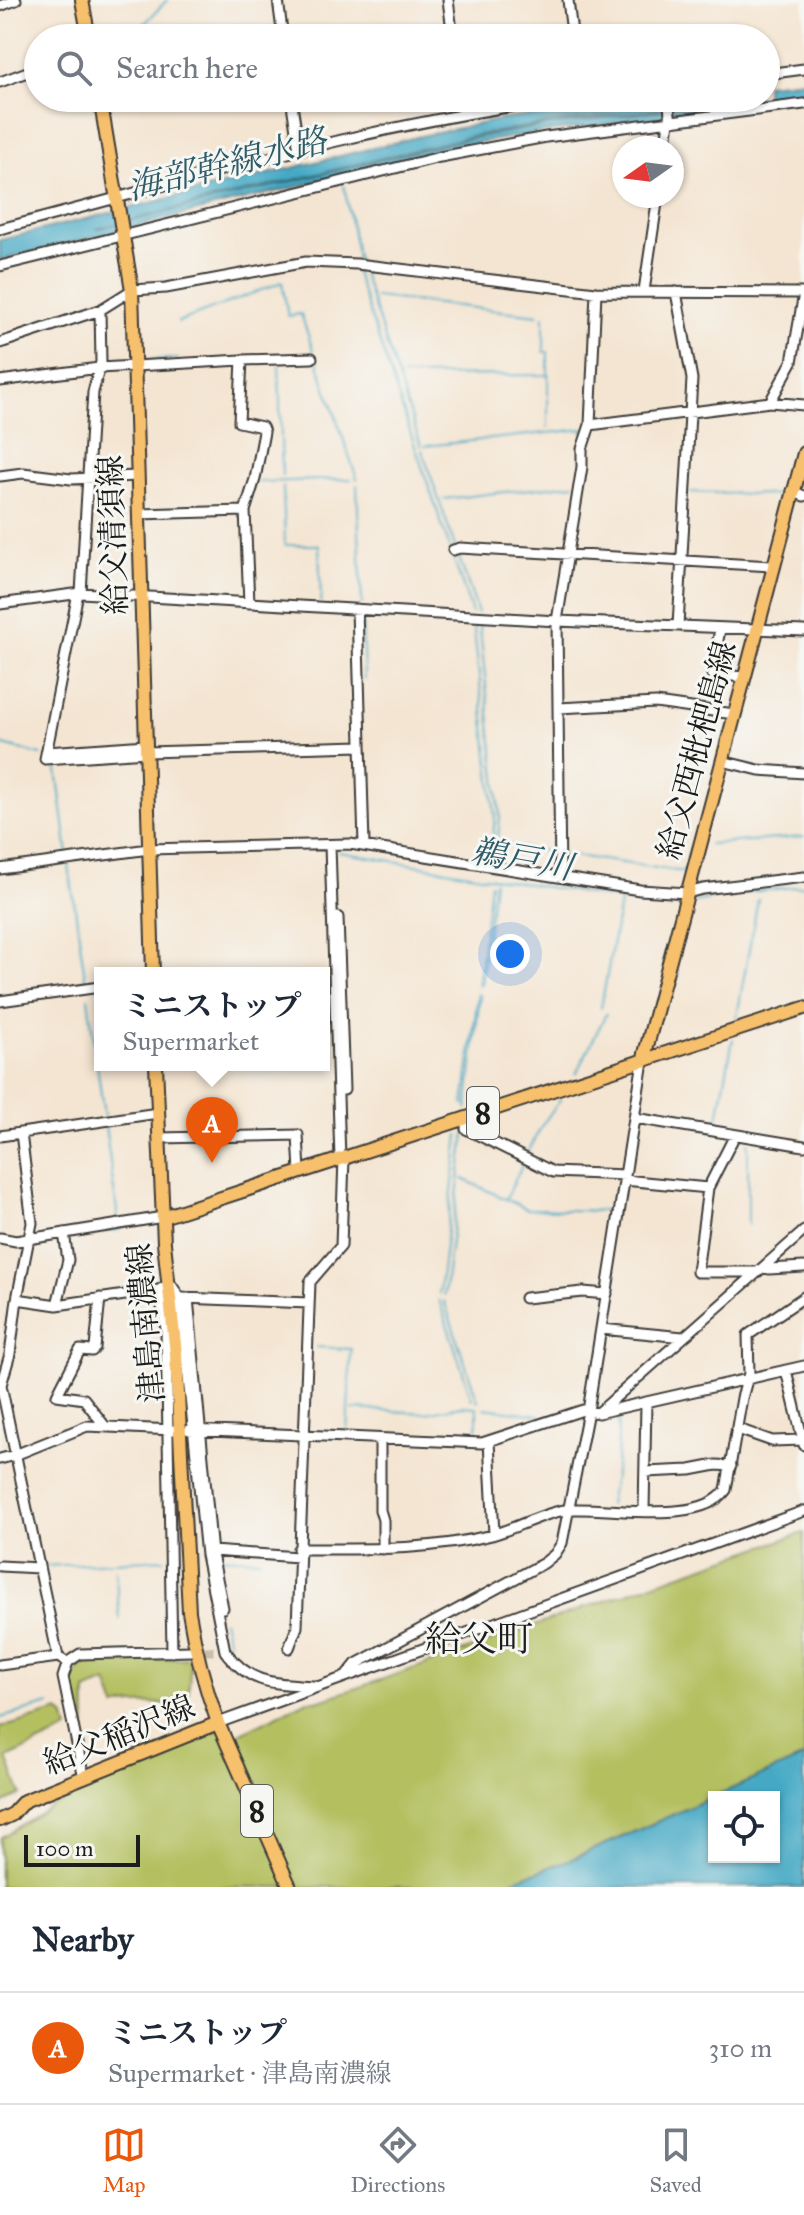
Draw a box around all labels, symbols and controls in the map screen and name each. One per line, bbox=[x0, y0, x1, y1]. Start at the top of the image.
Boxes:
search box bbox=[24, 24, 780, 112]
icon: search bbox=[52, 46, 96, 90]
text: Search here bbox=[116, 50, 258, 86]
water label: 海部幹線水路 bbox=[123, 119, 333, 209]
north arrow bbox=[612, 136, 684, 208]
street label: 給父清須線 bbox=[91, 454, 135, 616]
street label: 給父西枇杷島線 bbox=[649, 637, 745, 863]
water label: 鵜戸川 bbox=[468, 830, 580, 889]
your location bbox=[490, 934, 530, 974]
popup bbox=[94, 967, 330, 1071]
text: ミニストップ bbox=[122, 988, 302, 1024]
text: Supermarket bbox=[122, 1025, 259, 1057]
road number: 8 bbox=[467, 1087, 499, 1139]
pin: A bbox=[186, 1097, 238, 1163]
street label: 津島南濃線 bbox=[120, 1242, 172, 1404]
district label: 給父町 bbox=[425, 1617, 533, 1661]
street label: 給父稲沢線 bbox=[38, 1687, 200, 1783]
road number: 8 bbox=[241, 1785, 273, 1837]
map controls bbox=[708, 1791, 780, 1863]
button: locate bbox=[708, 1791, 780, 1863]
scale bar bbox=[24, 1831, 140, 1867]
text: 100 m bbox=[36, 1835, 93, 1862]
text: Nearby bbox=[32, 1919, 134, 1960]
text: ミニストップ bbox=[108, 2015, 287, 2051]
text: A bbox=[49, 2032, 67, 2064]
text: 310 m bbox=[709, 2032, 772, 2064]
text: Supermarket · 津島南濃線 bbox=[108, 2057, 392, 2089]
tab: Map bbox=[102, 2123, 146, 2198]
tab: Directions bbox=[350, 2123, 445, 2198]
tab: Saved bbox=[650, 2123, 702, 2198]

